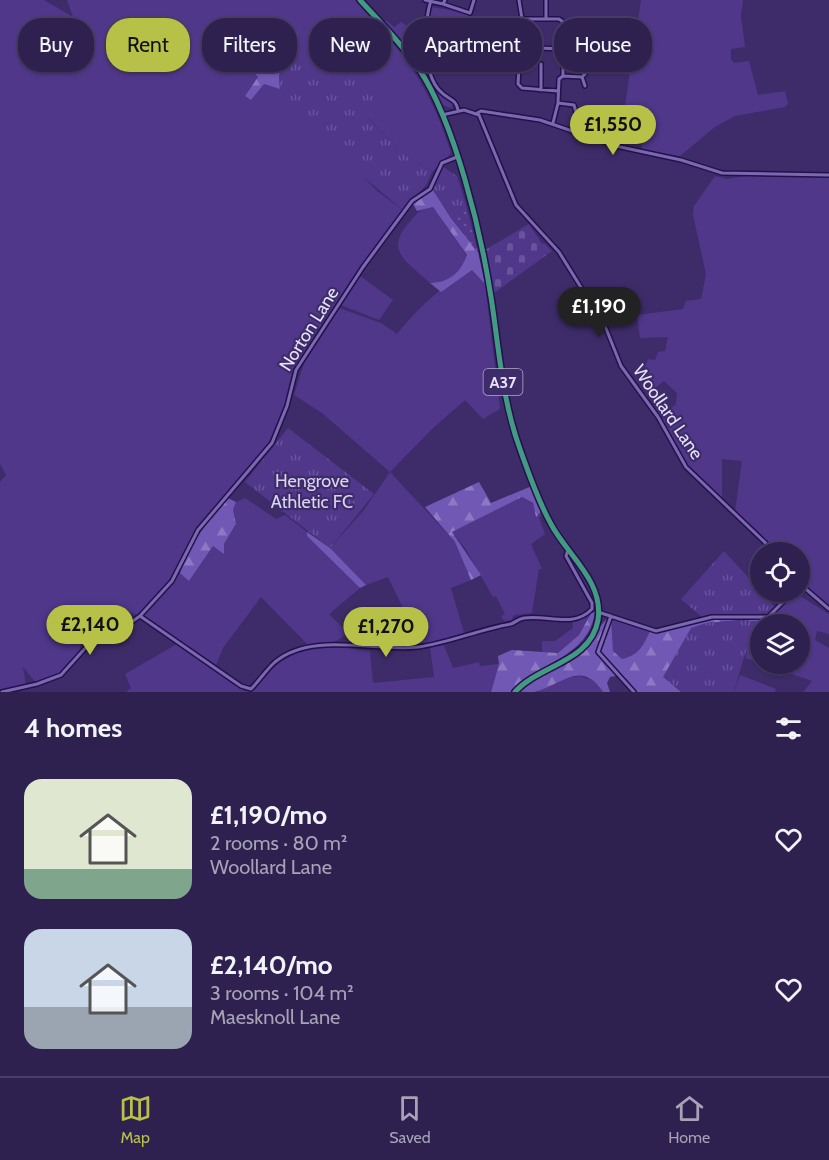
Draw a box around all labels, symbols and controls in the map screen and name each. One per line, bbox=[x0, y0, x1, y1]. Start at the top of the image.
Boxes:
chip: Buy bbox=[18, 18, 94, 72]
chip: Rent bbox=[106, 18, 190, 72]
chip: Filters bbox=[202, 18, 297, 72]
chip: New bbox=[309, 18, 391, 72]
chip: Apartment bbox=[403, 18, 542, 72]
chip: House bbox=[554, 18, 652, 72]
pin: £1,550 bbox=[564, 105, 662, 156]
text: £1,550 bbox=[584, 112, 642, 136]
street label: Norton Lane bbox=[275, 283, 343, 375]
pin: £1,190 bbox=[550, 287, 648, 338]
text: £1,190 bbox=[572, 294, 626, 318]
street label: Woollard Lane bbox=[628, 360, 708, 464]
road number: A37 bbox=[484, 369, 522, 395]
park label: Hengrove Athletic FC bbox=[271, 470, 353, 513]
map controls bbox=[750, 542, 810, 674]
button: locate bbox=[750, 542, 810, 602]
pin: £2,140 bbox=[41, 605, 139, 656]
pin: £1,270 bbox=[337, 607, 435, 658]
text: £2,140 bbox=[60, 612, 120, 636]
text: £1,270 bbox=[357, 614, 415, 638]
button: layers bbox=[750, 614, 810, 674]
text: 4 homes bbox=[24, 712, 122, 744]
icon: filters bbox=[772, 712, 805, 745]
text: £1,190/mo bbox=[210, 799, 327, 831]
icon: home bbox=[72, 803, 144, 875]
icon: heart bbox=[772, 823, 805, 856]
text: 2 rooms · 80 m² bbox=[210, 831, 347, 855]
text: Woollard Lane bbox=[210, 855, 332, 879]
text: £2,140/mo bbox=[210, 949, 333, 981]
icon: home bbox=[72, 953, 144, 1025]
icon: heart bbox=[772, 973, 805, 1006]
text: 3 rooms · 104 m² bbox=[210, 981, 354, 1005]
text: Maesknoll Lane bbox=[210, 1005, 340, 1029]
tab: Map bbox=[119, 1092, 152, 1147]
tab: Saved bbox=[389, 1092, 431, 1147]
tab: Home bbox=[668, 1092, 710, 1147]

